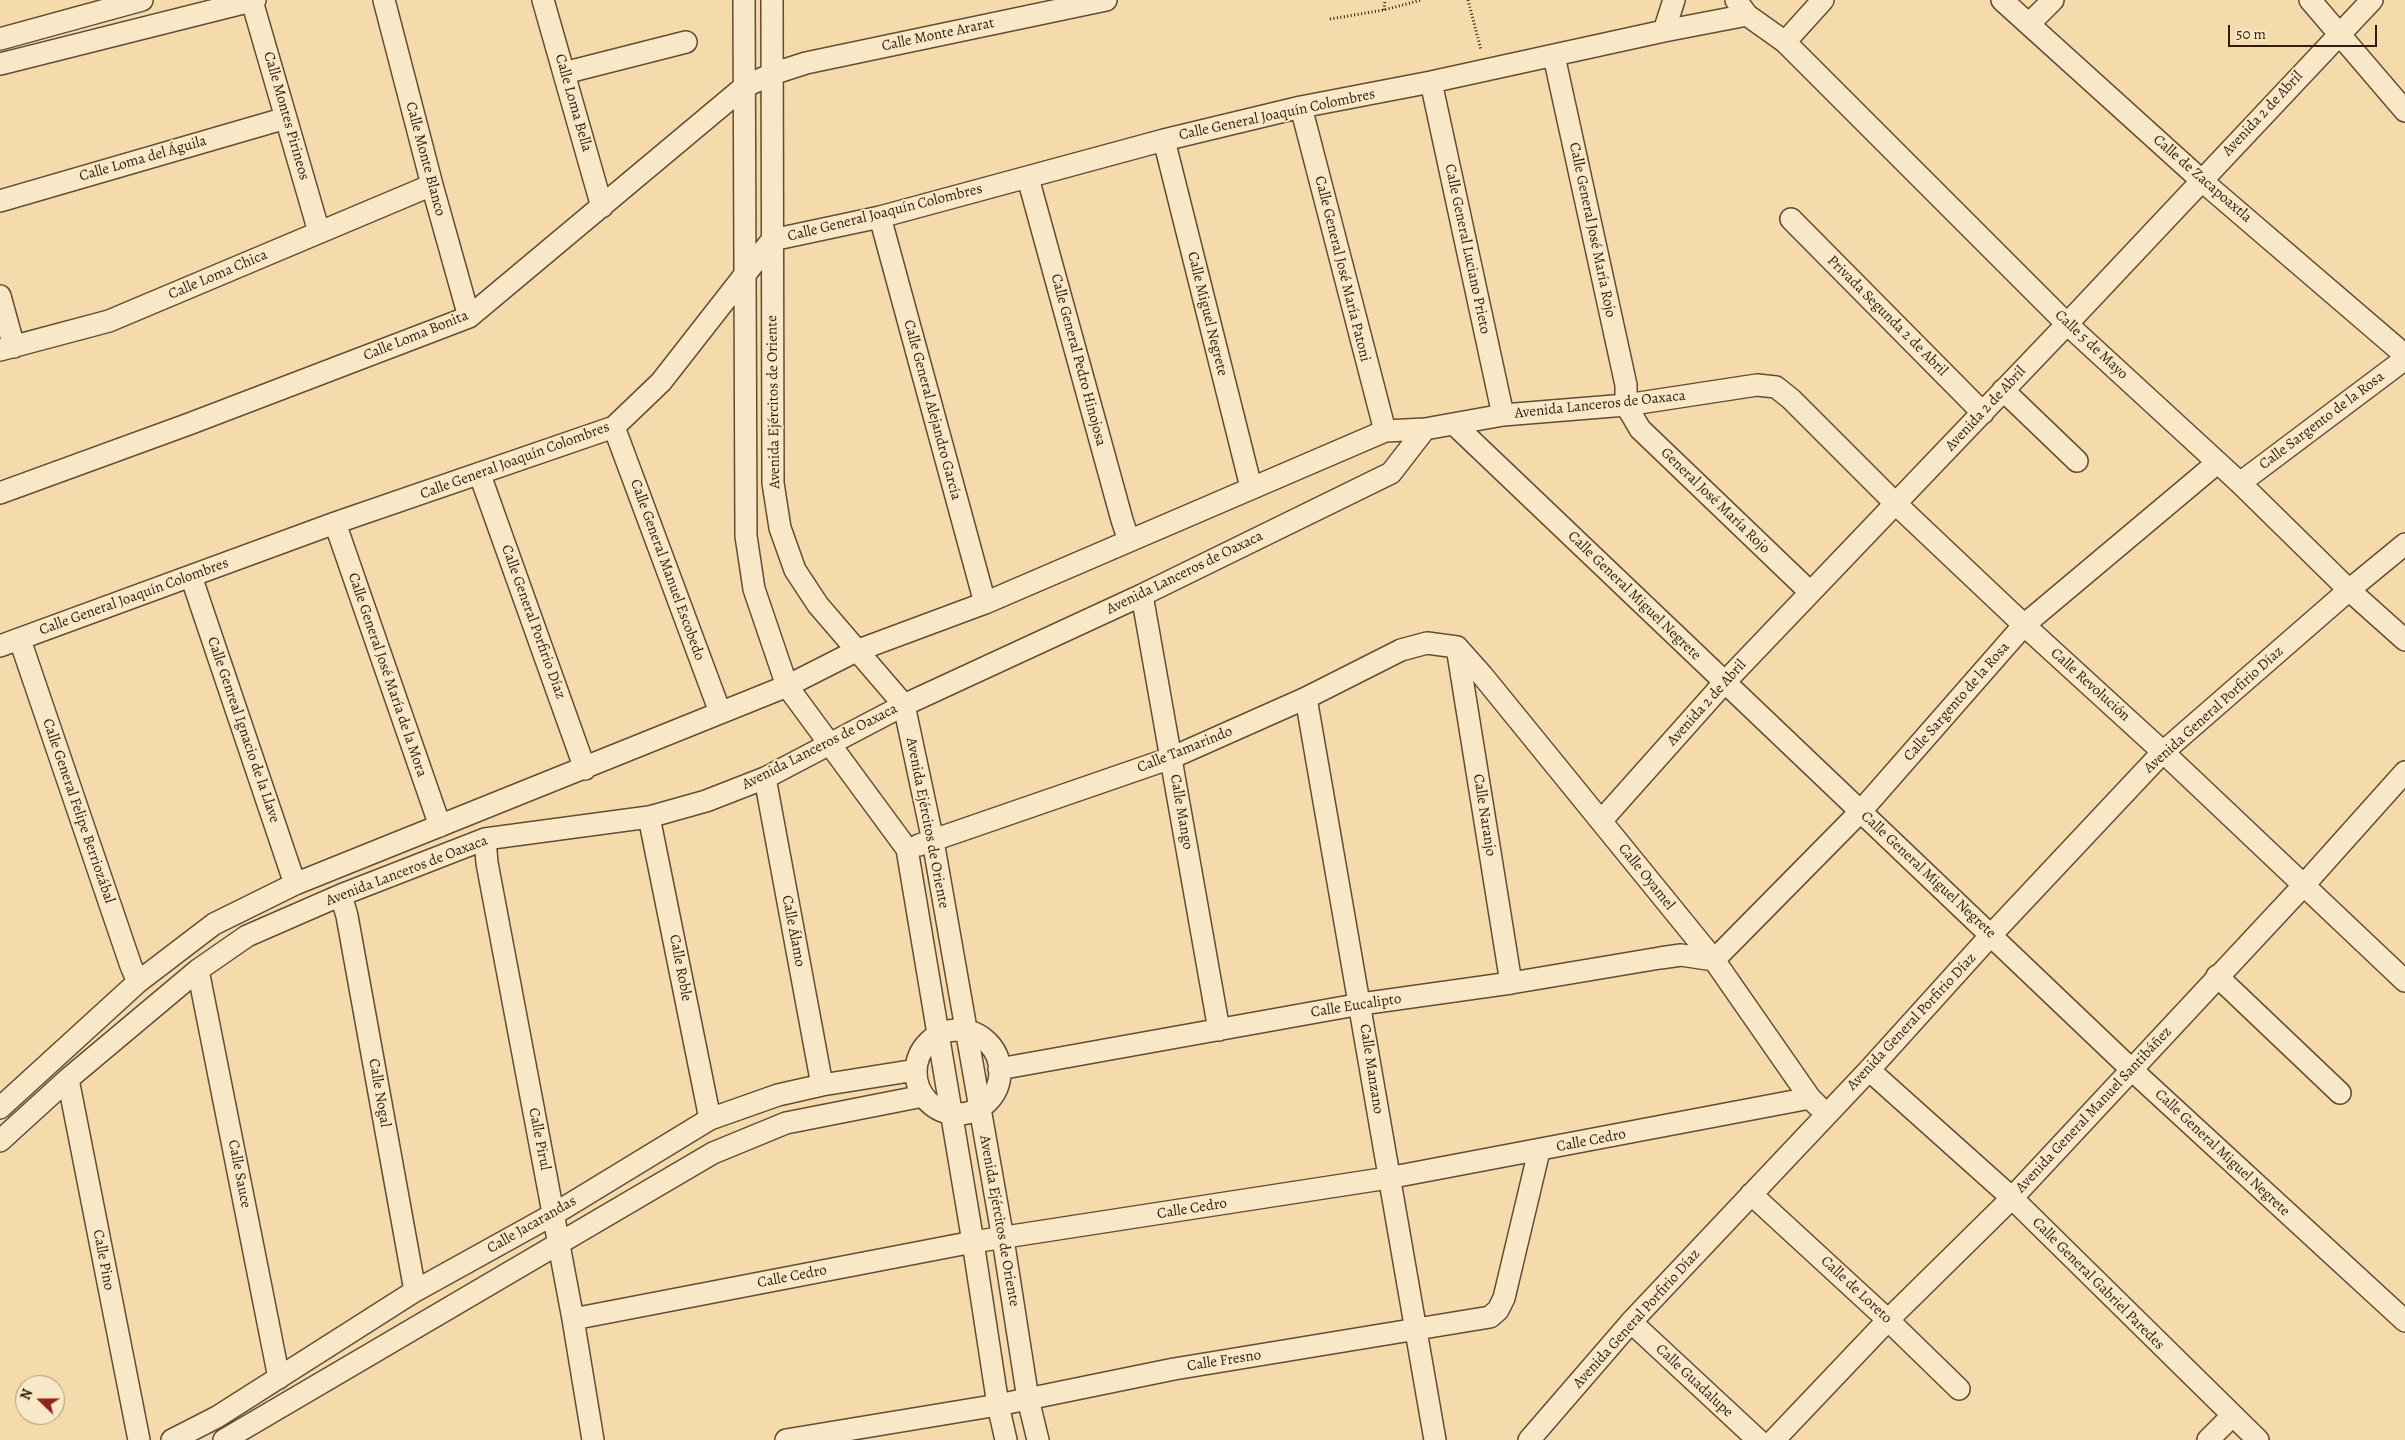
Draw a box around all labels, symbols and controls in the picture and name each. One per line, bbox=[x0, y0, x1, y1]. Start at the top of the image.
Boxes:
street label: Calle Monte Ararat bbox=[880, 14, 996, 56]
scale bar bbox=[2230, 15, 2379, 47]
text: 50 m bbox=[2236, 24, 2266, 44]
street label: Calle Montes Pirineos bbox=[259, 50, 313, 182]
street label: Calle Loma Bella bbox=[550, 52, 596, 154]
street label: Avenida 2 de Abril bbox=[2219, 68, 2307, 160]
street label: Calle General Joaquín Colombres bbox=[1177, 85, 1377, 145]
street label: Calle Monte Blanco bbox=[401, 100, 449, 218]
street label: Calle de Zacapoaxtla bbox=[2149, 131, 2255, 227]
street label: Calle Loma del Águila bbox=[77, 132, 209, 186]
street label: Calle General José María Rojo bbox=[1565, 141, 1619, 319]
street label: Calle General Luciano Prieto bbox=[1440, 162, 1494, 336]
street label: Calle General José María Patoni bbox=[1310, 174, 1374, 364]
street label: Calle General Joaquín Colombres bbox=[786, 180, 984, 246]
street label: Calle Loma Chica bbox=[166, 246, 270, 304]
street label: Calle Miguel Negrete bbox=[1183, 250, 1231, 378]
street label: Privada Segunda 2 de Abril bbox=[1823, 252, 1951, 380]
street label: Calle General Pedro Hinojosa bbox=[1046, 272, 1110, 448]
street label: Calle 5 de Mayo bbox=[2051, 306, 2131, 384]
street label: Calle Loma Bonita bbox=[361, 307, 471, 365]
street label: Avenida Ejércitos de Oriente bbox=[763, 315, 785, 489]
street label: Calle General Alejandro García bbox=[899, 318, 965, 502]
street label: Avenida 2 de Abril bbox=[1942, 363, 2030, 455]
street label: Calle Sargento de la Rosa bbox=[2256, 368, 2388, 474]
street label: Avenida Lanceros de Oaxaca bbox=[1514, 387, 1686, 423]
street label: Calle General Joaquín Colombres bbox=[418, 418, 612, 504]
street label: General José María Rojo bbox=[1657, 444, 1773, 558]
street label: Calle General Manuel Escobedo bbox=[626, 477, 708, 663]
street label: Avenida Lanceros de Oaxaca bbox=[1104, 527, 1266, 619]
street label: Calle General Miguel Negrete bbox=[1564, 528, 1704, 664]
street label: Calle General Porfirio Díaz bbox=[497, 542, 569, 702]
street label: Calle General Joaquín Colombres bbox=[37, 554, 231, 640]
street label: Calle General José María de la Mora bbox=[344, 571, 430, 779]
street label: Calle Genreal Ignacio de la Llave bbox=[203, 635, 283, 825]
street label: Calle Sargento de la Rosa bbox=[1900, 639, 2014, 765]
street label: Avenida General Porfirio Díaz bbox=[2141, 643, 2287, 777]
street label: Calle Revolución bbox=[2047, 645, 2133, 725]
street label: Avenida 2 de Abril bbox=[1664, 656, 1750, 750]
street label: Avenida Lanceros de Oaxaca bbox=[739, 700, 901, 794]
street label: Calle General Felipe Berriozábal bbox=[38, 716, 118, 906]
street label: Calle Tamarindo bbox=[1135, 723, 1235, 777]
street label: Avenida Ejércitos de Oriente bbox=[902, 736, 952, 910]
street label: Calle Mango bbox=[1166, 773, 1196, 851]
street label: Calle Naranjo bbox=[1469, 773, 1499, 857]
street label: Calle General Miguel Negrete bbox=[1857, 808, 1999, 942]
street label: Avenida Lanceros de Oaxaca bbox=[324, 832, 490, 910]
street label: Calle Oyamel bbox=[1614, 840, 1678, 914]
street label: Calle Álamo bbox=[777, 894, 809, 968]
street label: Calle Roble bbox=[665, 933, 695, 1003]
street label: Avenida General Porfirio Díaz bbox=[1844, 950, 1980, 1094]
street label: Calle Eucalipto bbox=[1309, 990, 1403, 1022]
street label: Calle Manzano bbox=[1355, 1023, 1387, 1115]
street label: Avenida General Manuel Santibáñez bbox=[2012, 1023, 2176, 1197]
street label: Calle Nogal bbox=[364, 1057, 394, 1129]
street label: Calle General Miguel Negrete bbox=[2151, 1086, 2293, 1220]
street label: Calle Pirul bbox=[524, 1106, 554, 1172]
street label: Calle Cedro bbox=[1555, 1125, 1627, 1157]
street label: Avenida Ejércitos de Oriente bbox=[975, 1134, 1023, 1308]
street label: Calle Sauce bbox=[224, 1138, 254, 1210]
street label: Calle Jacarandas bbox=[484, 1192, 580, 1258]
street label: Calle Cedro bbox=[1156, 1195, 1228, 1223]
street label: Calle General Gabriel Paredes bbox=[2028, 1214, 2168, 1354]
street label: Calle Pino bbox=[88, 1228, 118, 1292]
street label: Avenida General Porfirio Díaz bbox=[1570, 1246, 1704, 1392]
street label: Calle de Loreto bbox=[1817, 1252, 1895, 1328]
street label: Calle Cedro bbox=[756, 1261, 828, 1293]
street label: Calle Guadalupe bbox=[1651, 1340, 1737, 1422]
street label: Calle Fresno bbox=[1186, 1346, 1262, 1376]
north arrow bbox=[15, 1375, 65, 1425]
text: N bbox=[16, 1386, 37, 1403]

